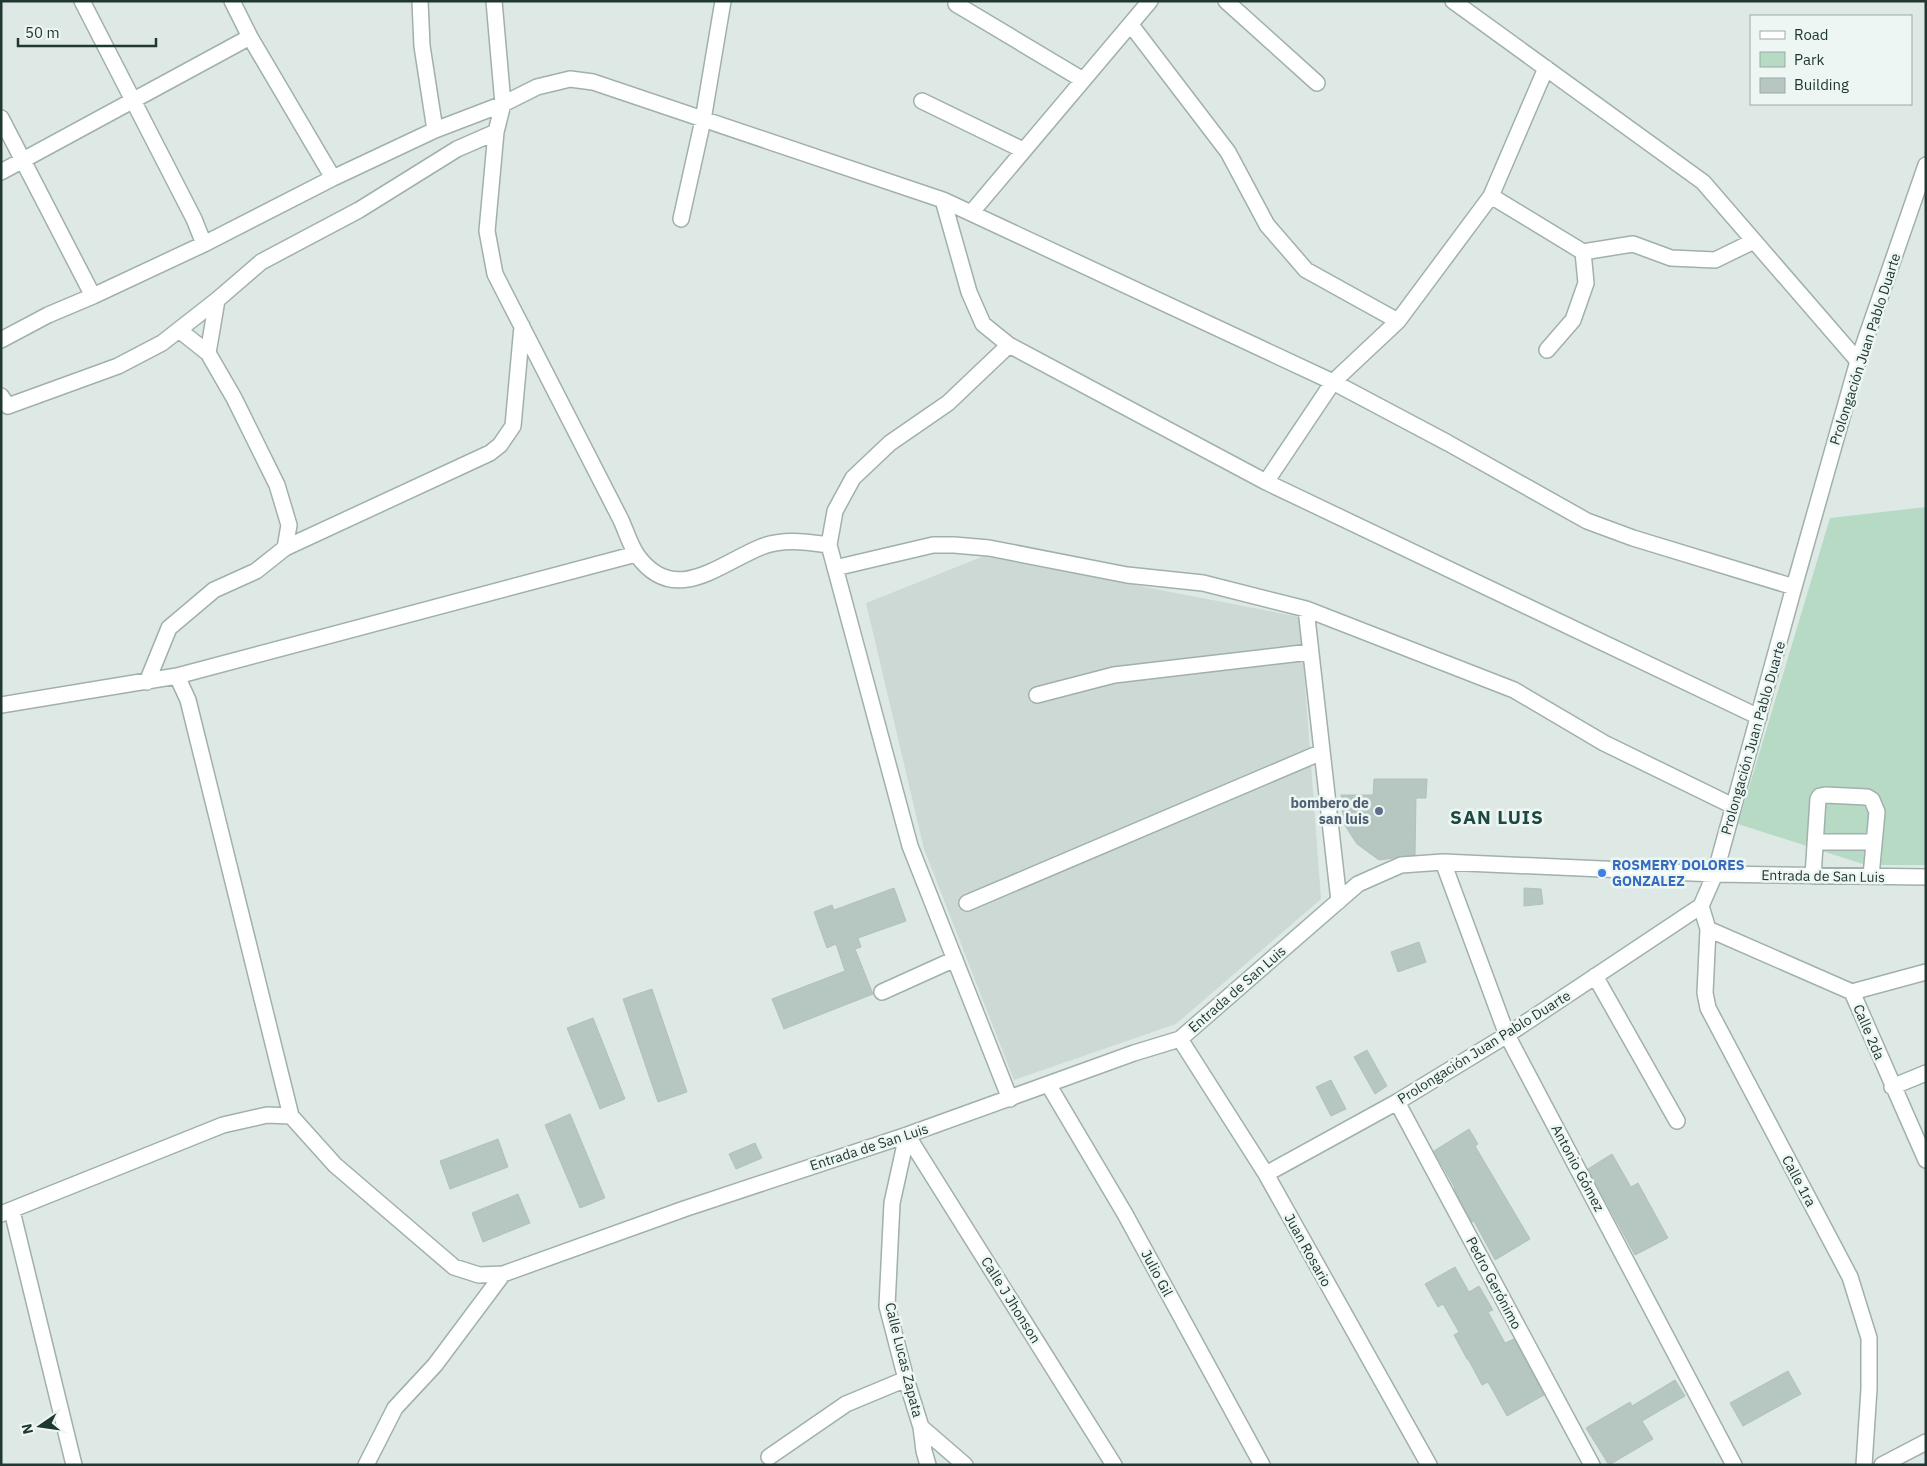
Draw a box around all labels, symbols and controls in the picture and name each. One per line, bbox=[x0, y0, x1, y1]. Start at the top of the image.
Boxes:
scale bar bbox=[18, 15, 155, 47]
legend bbox=[1750, 15, 1912, 105]
text: 50 m bbox=[25, 23, 60, 42]
text: Road bbox=[1794, 25, 1829, 44]
text: Park bbox=[1794, 50, 1824, 69]
text: Building bbox=[1794, 75, 1849, 94]
street label: Prolongación Juan Pablo Duarte bbox=[1825, 251, 1905, 447]
street label: Prolongación Juan Pablo Duarte bbox=[1717, 639, 1789, 837]
place label: bombero de san luis bbox=[1291, 794, 1369, 828]
marker: bombero de san luis bbox=[1373, 805, 1385, 817]
district label: SAN LUIS bbox=[1450, 805, 1544, 829]
place label: ROSMERY DOLORES GONZALEZ bbox=[1612, 856, 1745, 890]
street label: Entrada de San Luis bbox=[1761, 866, 1885, 886]
marker: ROSMERY DOLORES GONZALEZ bbox=[1596, 867, 1608, 879]
street label: Entrada de San Luis bbox=[1184, 942, 1290, 1036]
street label: Prolongación Juan Pablo Duarte bbox=[1394, 986, 1574, 1108]
street label: Calle 2da bbox=[1849, 1001, 1889, 1063]
street label: Entrada de San Luis bbox=[807, 1119, 931, 1175]
street label: Antonio Gómez bbox=[1547, 1121, 1609, 1215]
street label: Calle 1ra bbox=[1778, 1152, 1820, 1210]
street label: Juan Rosario bbox=[1280, 1210, 1336, 1290]
street label: Pedro Gerónimo bbox=[1462, 1234, 1526, 1332]
street label: Julio Gil bbox=[1137, 1246, 1177, 1300]
street label: Calle J Jhonson bbox=[977, 1253, 1045, 1347]
street label: Calle Lucas Zapata bbox=[881, 1301, 927, 1420]
north arrow bbox=[15, 1401, 65, 1451]
text: N bbox=[17, 1422, 37, 1436]

